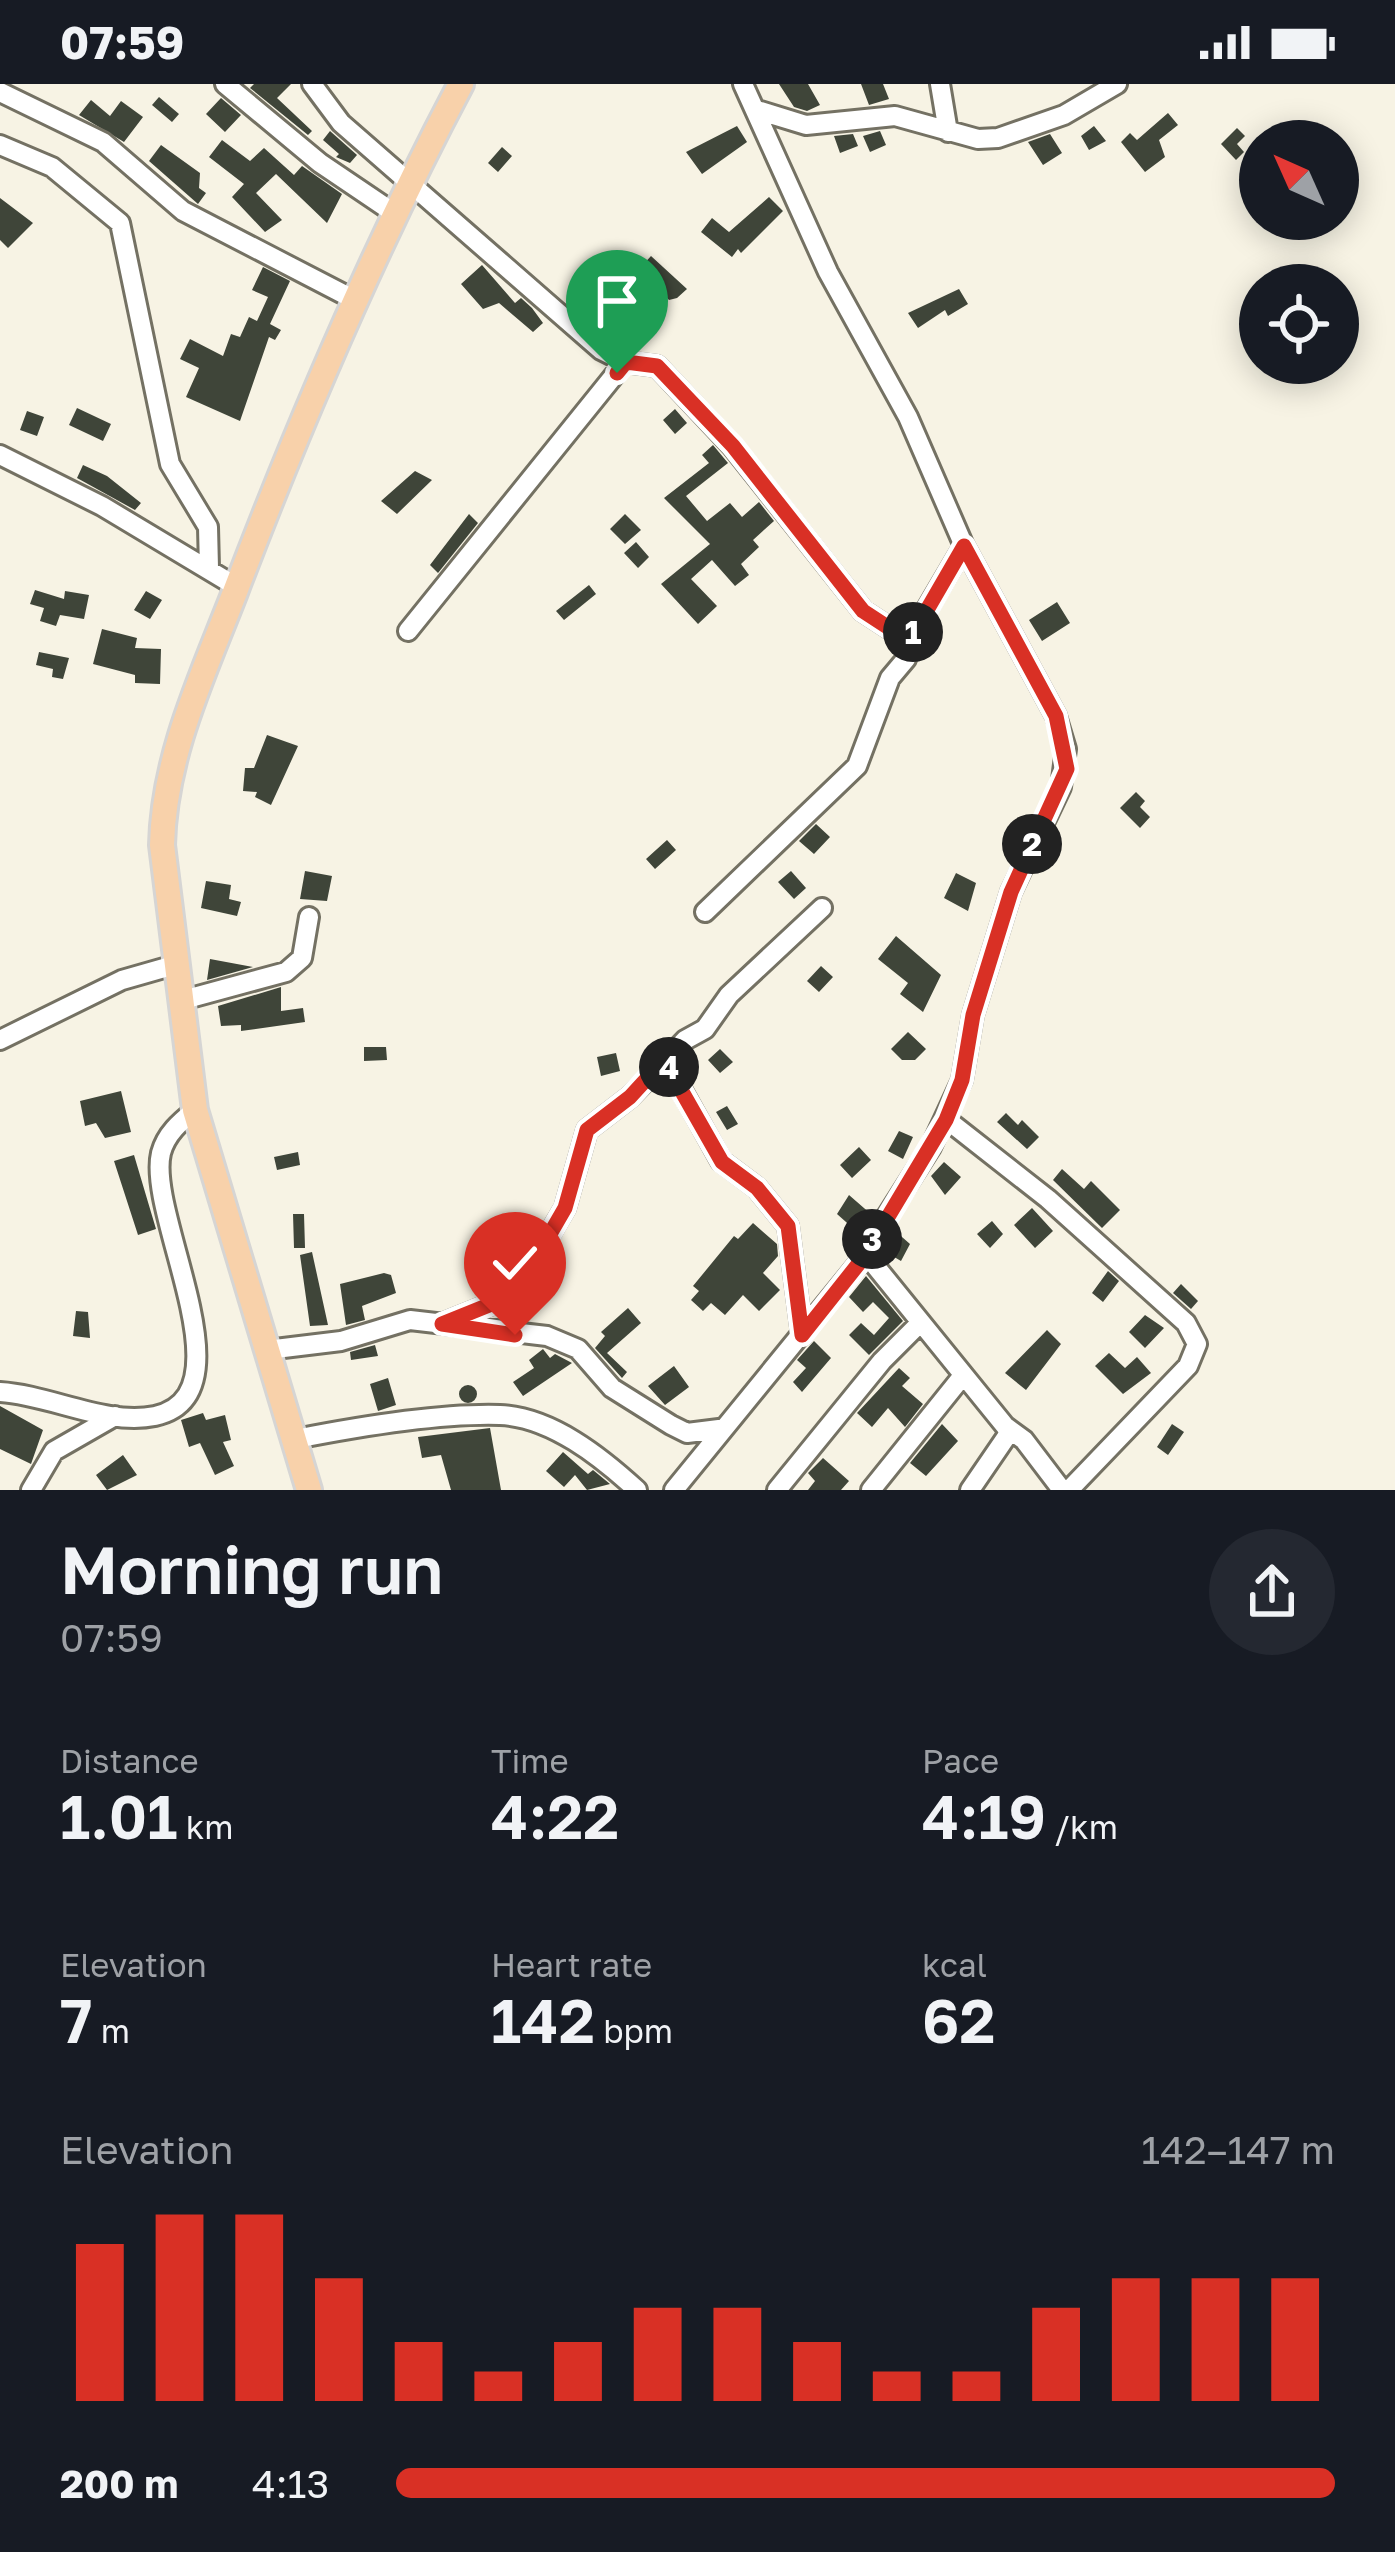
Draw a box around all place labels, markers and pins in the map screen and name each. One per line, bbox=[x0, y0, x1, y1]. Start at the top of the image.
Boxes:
pin bbox=[566, 250, 668, 373]
pin: 1 bbox=[883, 602, 943, 662]
pin: 2 bbox=[1002, 814, 1062, 874]
pin: 4 bbox=[639, 1037, 699, 1097]
pin: 3 bbox=[842, 1209, 902, 1269]
pin bbox=[464, 1212, 566, 1335]

